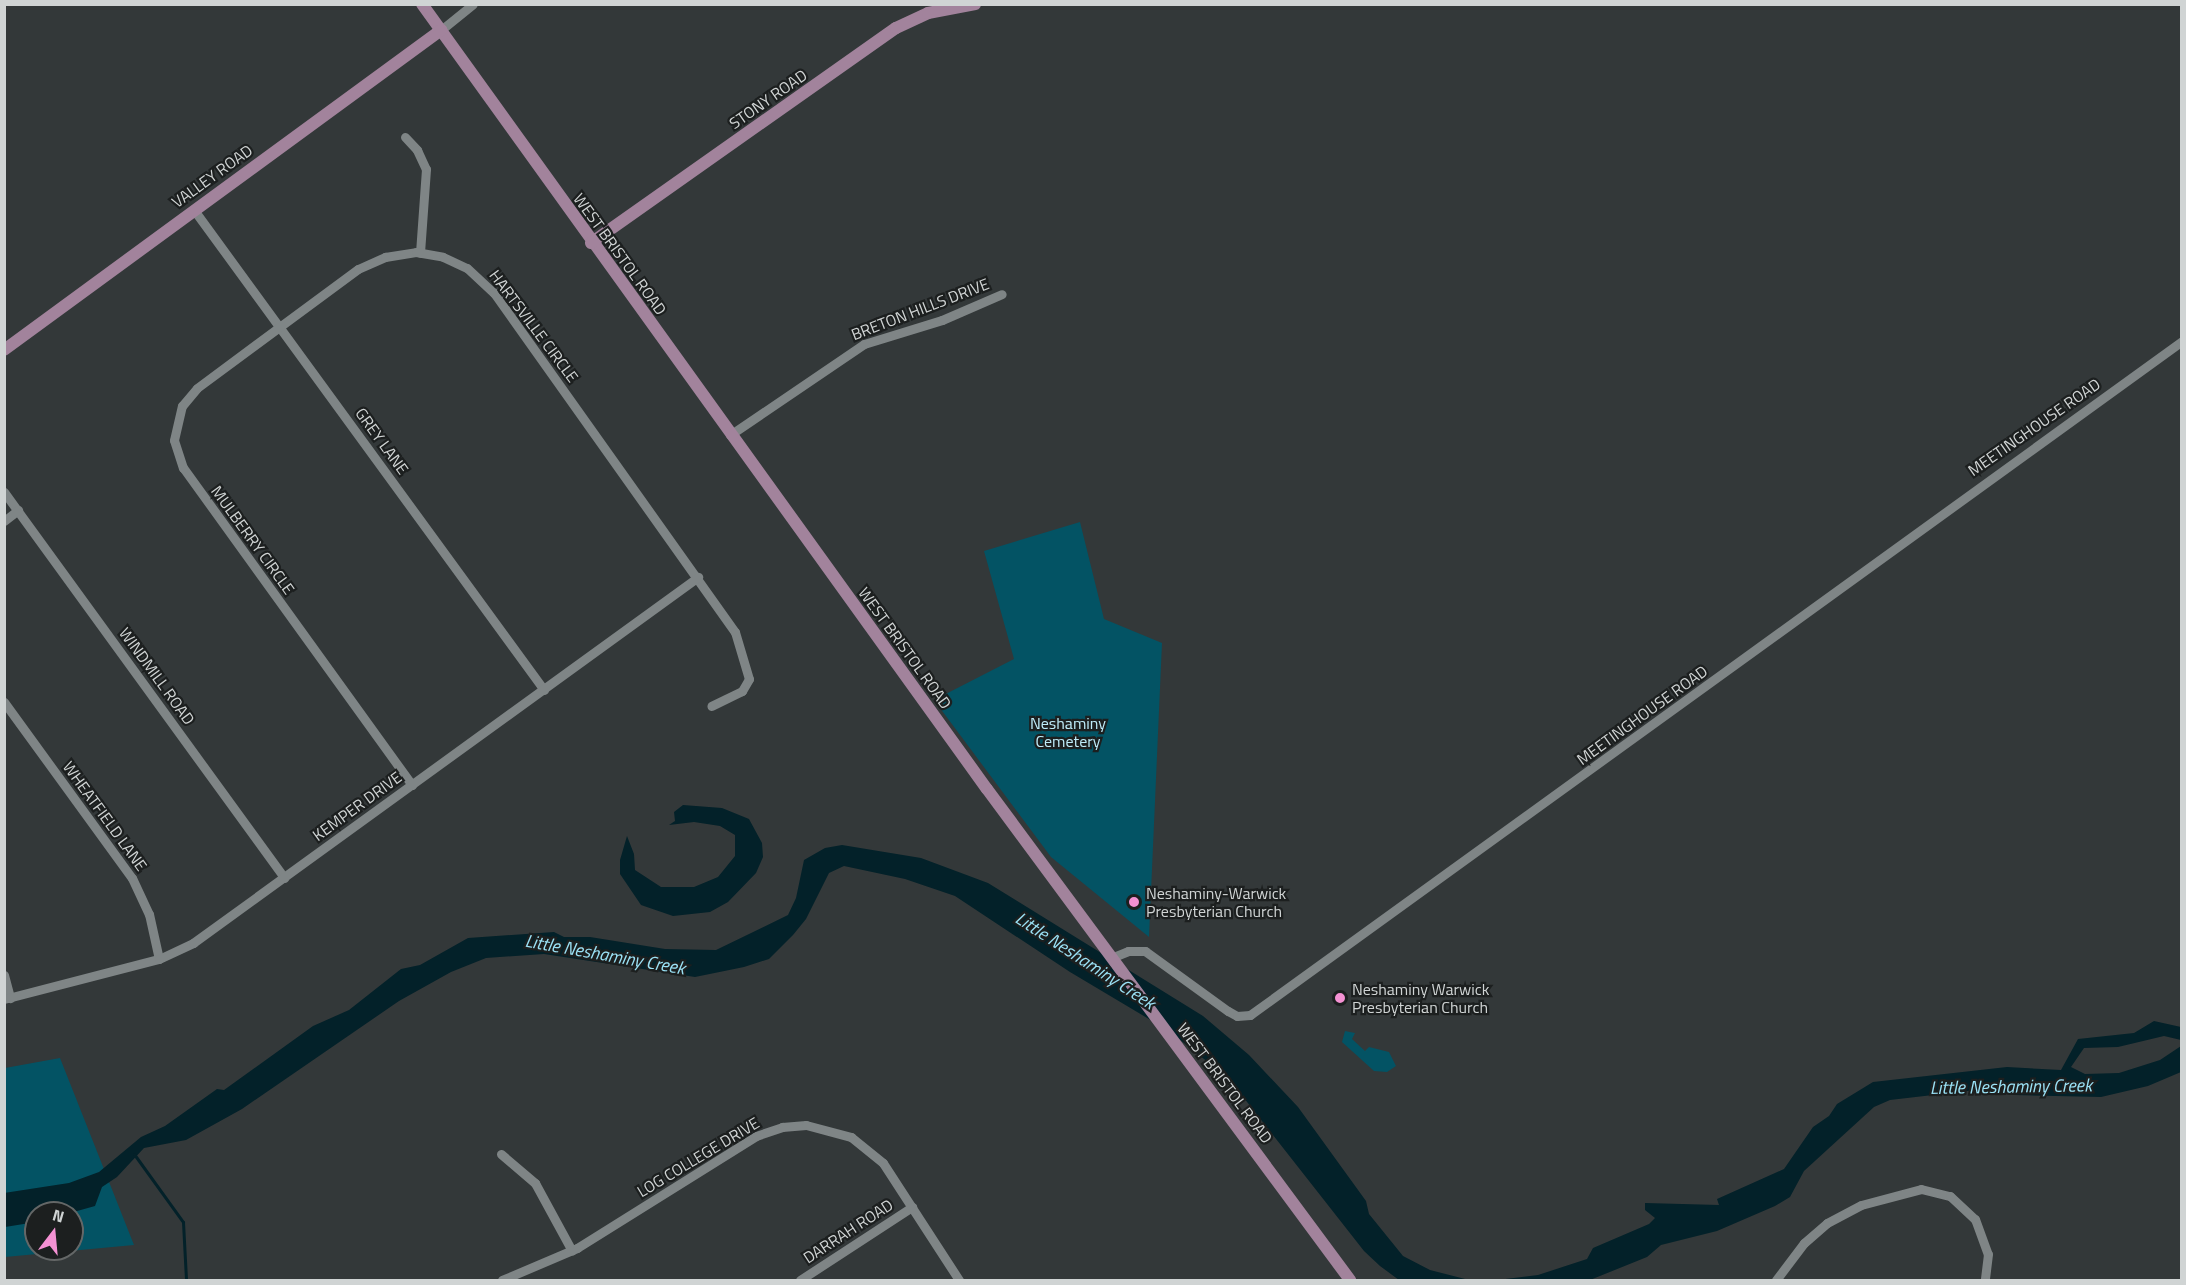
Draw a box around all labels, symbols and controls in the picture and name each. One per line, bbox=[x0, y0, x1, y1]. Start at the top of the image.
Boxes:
street label: STONY ROAD bbox=[725, 65, 811, 133]
street label: VALLEY ROAD bbox=[168, 140, 256, 212]
street label: WEST BRISTOL ROAD bbox=[569, 189, 671, 319]
street label: HARTSVILLE CIRCLE bbox=[486, 266, 582, 386]
street label: BRETON HILLS DRIVE bbox=[848, 274, 992, 344]
street label: MEETINGHOUSE ROAD bbox=[1964, 374, 2104, 480]
street label: GREY LANE bbox=[351, 404, 413, 478]
street label: MULBERRY CIRCLE bbox=[207, 482, 299, 598]
street label: WEST BRISTOL ROAD bbox=[854, 583, 956, 713]
street label: WINDMILL ROAD bbox=[115, 624, 199, 728]
street label: MEETINGHOUSE ROAD bbox=[1573, 661, 1711, 769]
park label: Neshaminy Cemetery bbox=[1030, 713, 1106, 751]
street label: WHEATFIELD LANE bbox=[59, 758, 151, 874]
street label: KEMPER DRIVE bbox=[309, 767, 405, 845]
place label: Neshaminy-Warwick Presbyterian Church bbox=[1146, 883, 1286, 921]
marker: Neshaminy-Warwick Presbyterian Church bbox=[1127, 895, 1141, 909]
water label: Little Neshaminy Creek bbox=[1011, 908, 1159, 1014]
water label: Little Neshaminy Creek bbox=[523, 930, 687, 980]
place label: Neshaminy Warwick Presbyterian Church bbox=[1352, 979, 1489, 1017]
marker: Neshaminy Warwick Presbyterian Church bbox=[1333, 991, 1347, 1005]
street label: WEST BRISTOL ROAD bbox=[1173, 1019, 1277, 1147]
water label: Little Neshaminy Creek bbox=[1930, 1075, 2092, 1099]
street label: LOG COLLEGE DRIVE bbox=[634, 1113, 762, 1201]
street label: DARRAH ROAD bbox=[800, 1195, 896, 1267]
north arrow bbox=[24, 1201, 84, 1261]
text: N bbox=[50, 1203, 67, 1229]

